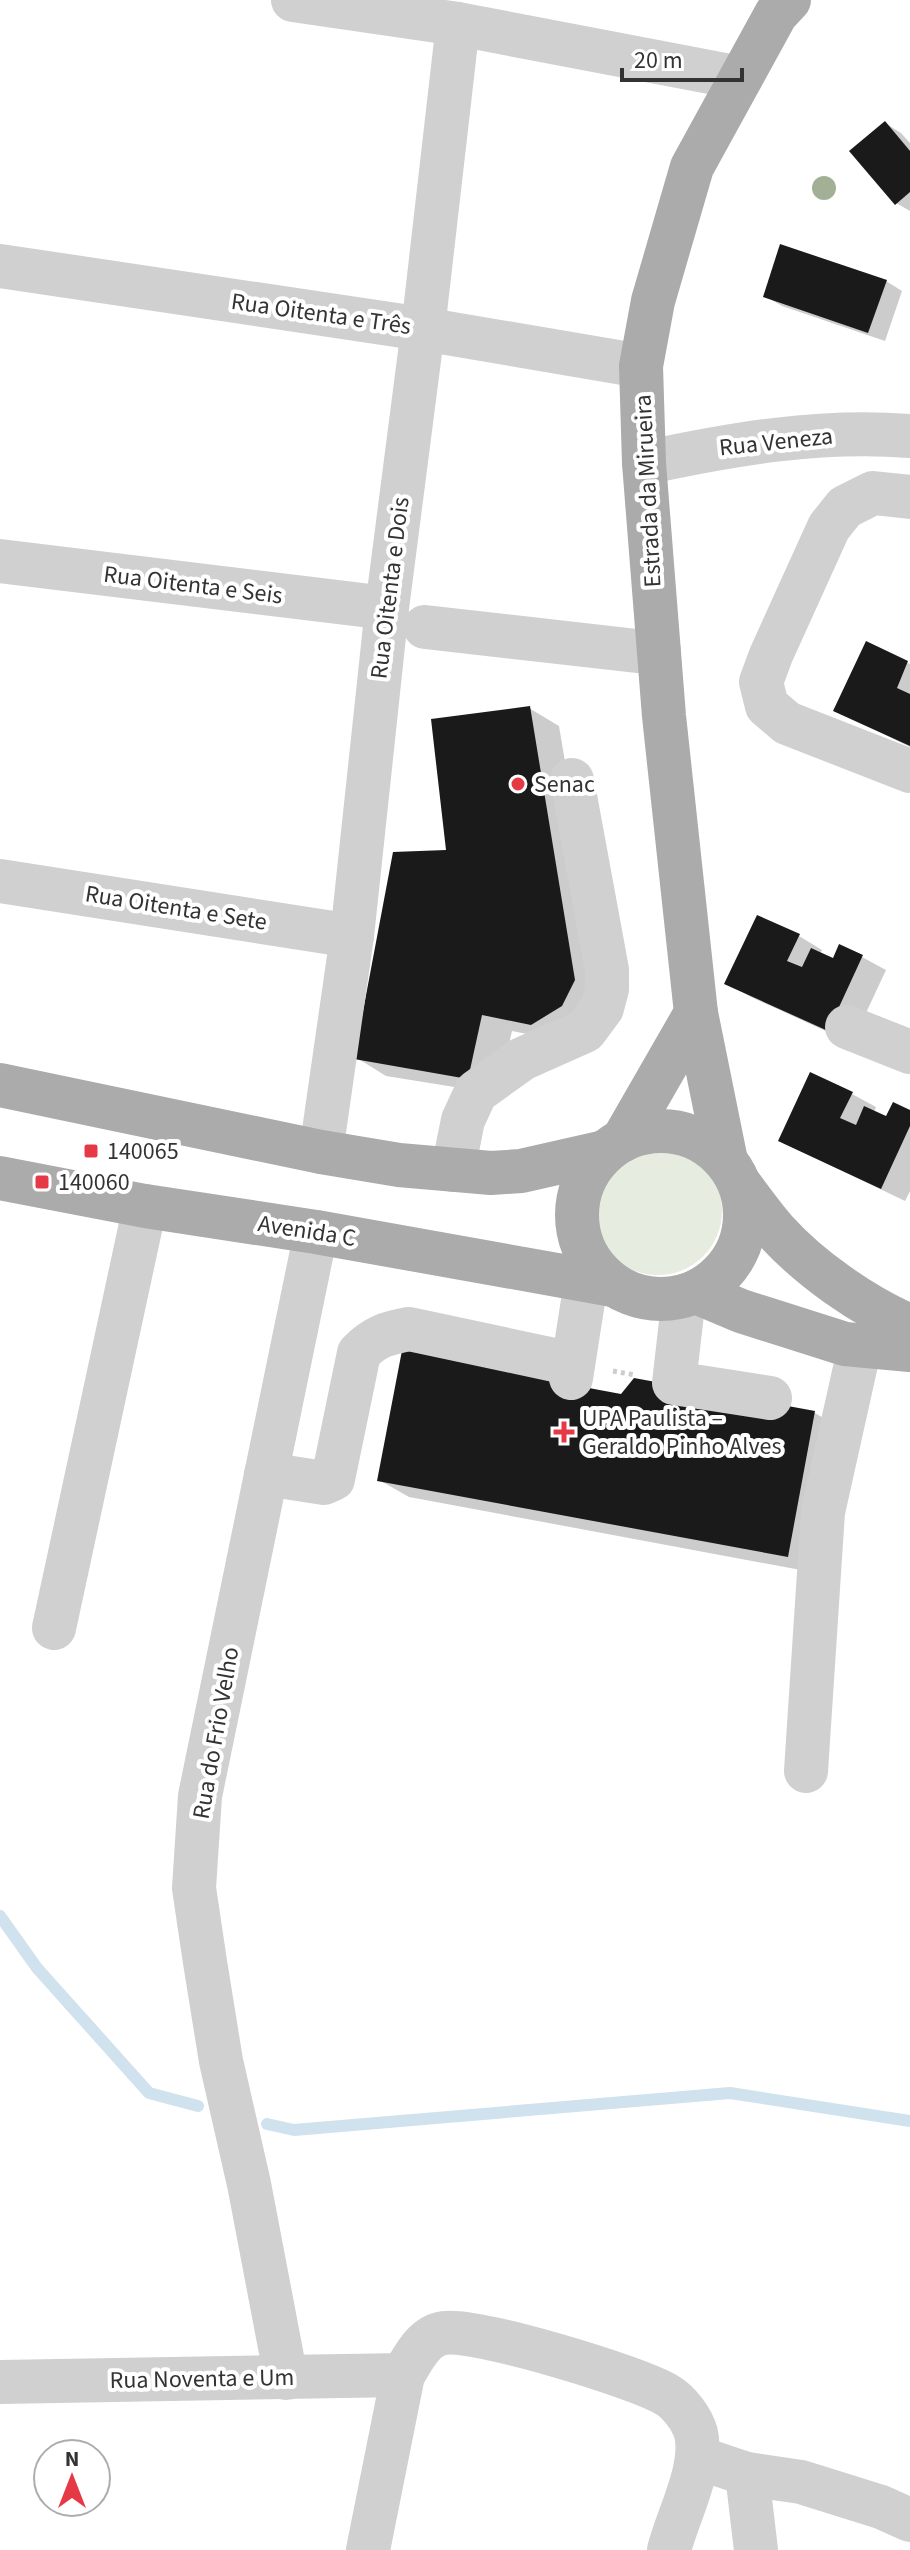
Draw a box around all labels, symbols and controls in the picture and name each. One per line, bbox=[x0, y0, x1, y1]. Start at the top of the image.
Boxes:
scale bar bbox=[622, 32, 742, 82]
text: 20 m bbox=[634, 43, 683, 78]
street label: Rua Oitenta e Três bbox=[229, 284, 413, 344]
street label: Estrada da Mirueira bbox=[625, 394, 671, 588]
street label: Rua Veneza bbox=[717, 419, 835, 465]
street label: Rua Oitenta e Dois bbox=[361, 495, 419, 681]
street label: Rua Oitenta e Seis bbox=[101, 557, 285, 613]
place label: Senac bbox=[534, 767, 595, 802]
marker: Senac bbox=[509, 775, 527, 793]
street label: Rua Oitenta e Sete bbox=[83, 876, 269, 940]
place label: 140065 bbox=[107, 1134, 179, 1169]
marker: 140065 bbox=[82, 1142, 100, 1160]
place label: 140060 bbox=[58, 1165, 130, 1200]
marker: 140060 bbox=[33, 1173, 51, 1191]
street label: Avenida C bbox=[255, 1206, 359, 1256]
place label: UPA Paulista – Geraldo Pinho Alves bbox=[582, 1401, 782, 1464]
marker: UPA Paulista – Geraldo Pinho Alves bbox=[553, 1421, 575, 1443]
street label: Rua do Frio Velho bbox=[184, 1644, 248, 1822]
street label: Rua Noventa e Um bbox=[109, 2360, 295, 2398]
north arrow bbox=[32, 2438, 112, 2518]
text: N bbox=[65, 2443, 79, 2475]

